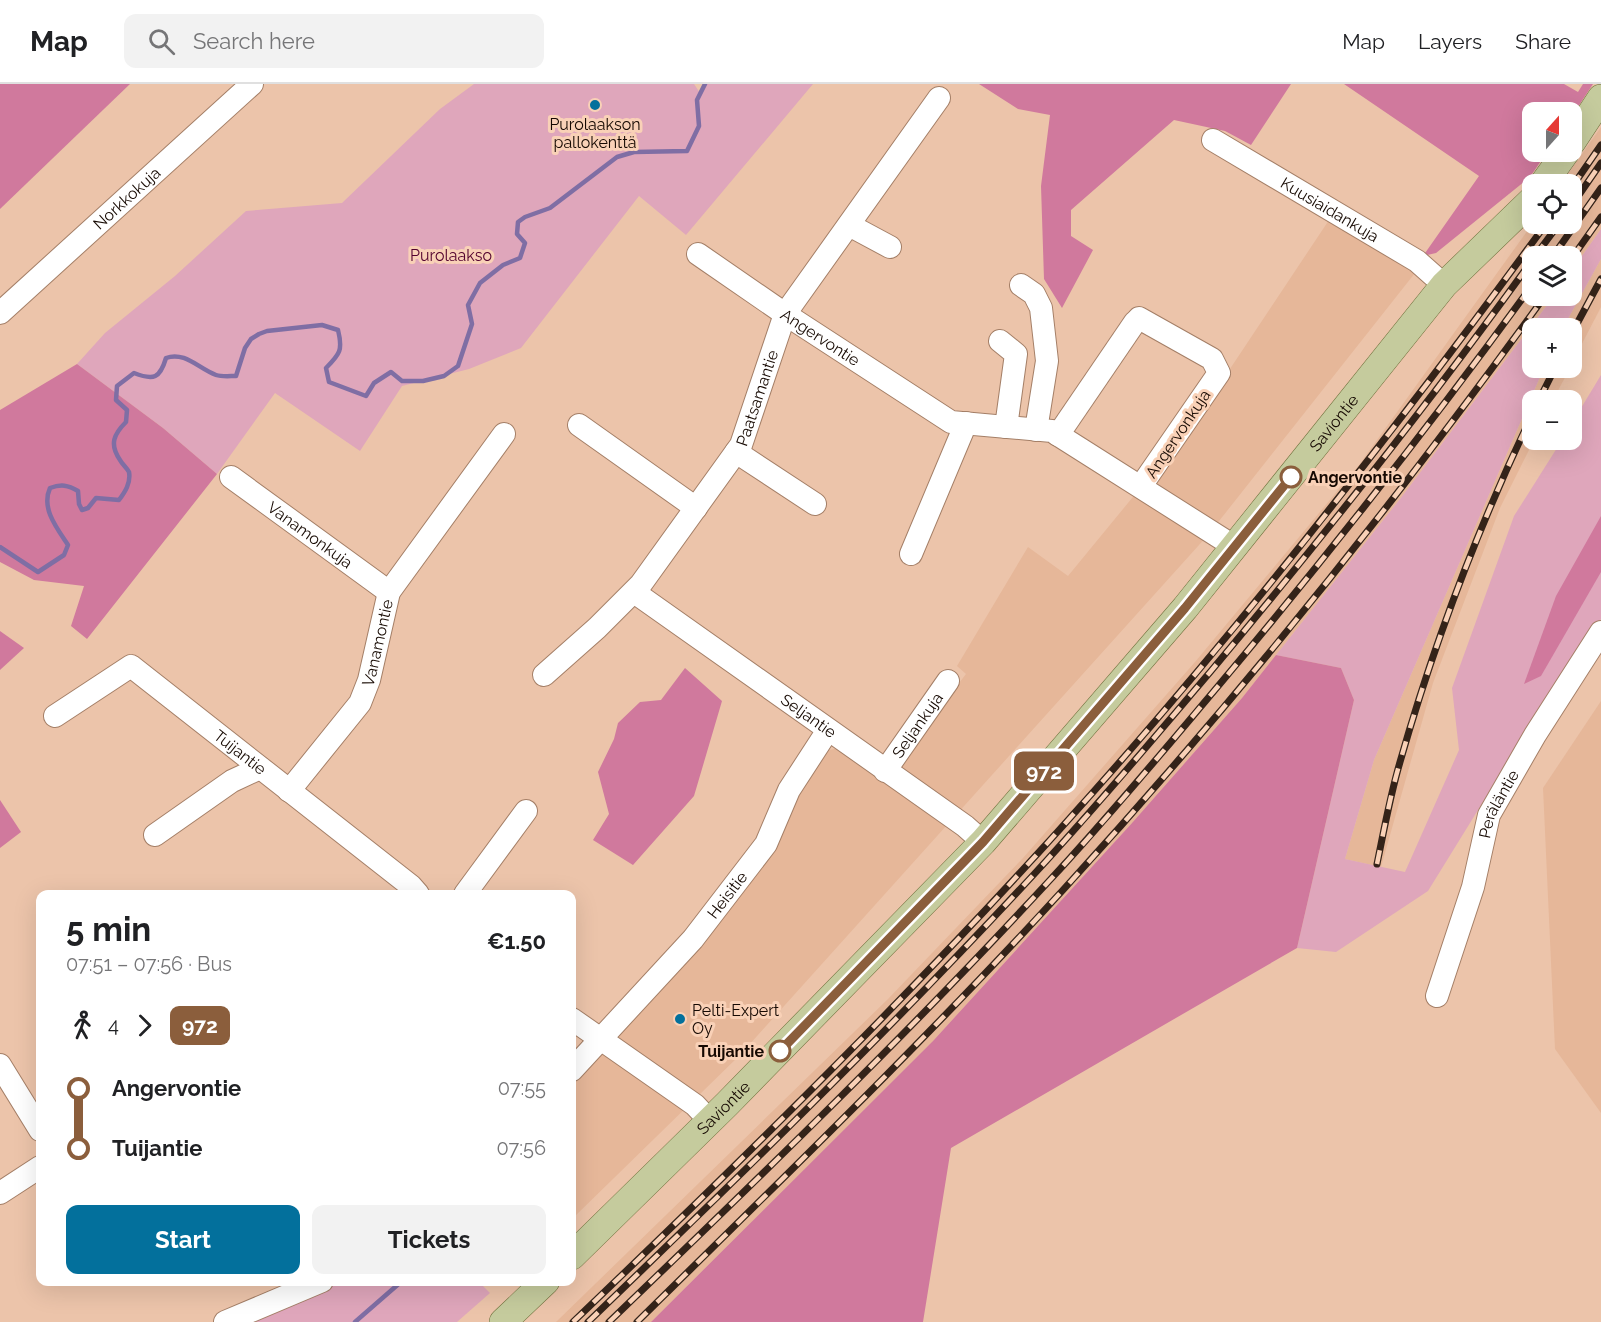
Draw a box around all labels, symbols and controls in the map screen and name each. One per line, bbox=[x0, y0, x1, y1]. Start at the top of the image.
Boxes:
search box bbox=[124, 14, 544, 68]
text: Map bbox=[30, 25, 88, 58]
icon: search bbox=[145, 25, 178, 58]
text: Search here bbox=[193, 28, 315, 54]
text: Map bbox=[1342, 29, 1385, 54]
text: Layers bbox=[1418, 29, 1482, 54]
text: Share bbox=[1515, 29, 1571, 54]
marker: Purolaakson pallokenttä bbox=[588, 98, 602, 112]
north arrow bbox=[1522, 102, 1582, 162]
map controls bbox=[1522, 102, 1582, 450]
place label: Purolaakson pallokenttä bbox=[549, 115, 641, 152]
street label: Norkkokuja bbox=[89, 163, 164, 233]
street label: Kuusiaidankuja bbox=[1277, 173, 1382, 246]
button: locate bbox=[1522, 174, 1582, 234]
park label: Purolaakso bbox=[410, 246, 492, 265]
button: layers bbox=[1522, 246, 1582, 306]
street label: Angervontie bbox=[777, 304, 864, 370]
button: + bbox=[1522, 318, 1582, 378]
street label: Paatsamantie bbox=[732, 347, 782, 448]
street label: Angervonkuja bbox=[1141, 386, 1215, 482]
button: − bbox=[1522, 390, 1582, 450]
street label: Saviontie bbox=[1305, 391, 1362, 455]
marker: Angervontie bbox=[1280, 466, 1302, 488]
place label: Angervontie bbox=[1308, 468, 1402, 487]
street label: Vanamonkuja bbox=[264, 497, 357, 572]
street label: Vanamontie bbox=[358, 597, 397, 689]
street label: Seljantie bbox=[777, 689, 840, 742]
street label: Seljankuja bbox=[888, 689, 947, 761]
street label: Tuijantie bbox=[210, 725, 270, 778]
line badge: 972 bbox=[1010, 752, 1078, 790]
text: 972 bbox=[1026, 759, 1062, 784]
street label: Peräläntie bbox=[1475, 766, 1522, 840]
street label: Heisitie bbox=[703, 868, 751, 922]
text: 5 min bbox=[66, 910, 151, 949]
text: €1.50 bbox=[487, 928, 546, 954]
text: 07:51 – 07:56 · Bus bbox=[66, 952, 232, 976]
place label: Pelti-Expert Oy bbox=[692, 1001, 780, 1038]
icon: walk bbox=[66, 1009, 99, 1042]
icon: forward bbox=[128, 1009, 161, 1042]
marker: Pelti-Expert Oy bbox=[673, 1012, 687, 1026]
text: 4 bbox=[108, 1013, 119, 1037]
text: 972 bbox=[182, 1013, 218, 1038]
marker: Tuijantie bbox=[769, 1040, 791, 1062]
place label: Tuijantie bbox=[698, 1042, 764, 1061]
text: Angervontie bbox=[112, 1075, 241, 1101]
text: 07:55 bbox=[498, 1076, 546, 1100]
street label: Saviontie bbox=[693, 1077, 754, 1138]
text: Tuijantie bbox=[112, 1135, 202, 1161]
text: 07:56 bbox=[496, 1136, 546, 1160]
button: Start bbox=[66, 1205, 300, 1274]
button: Tickets bbox=[312, 1205, 546, 1274]

